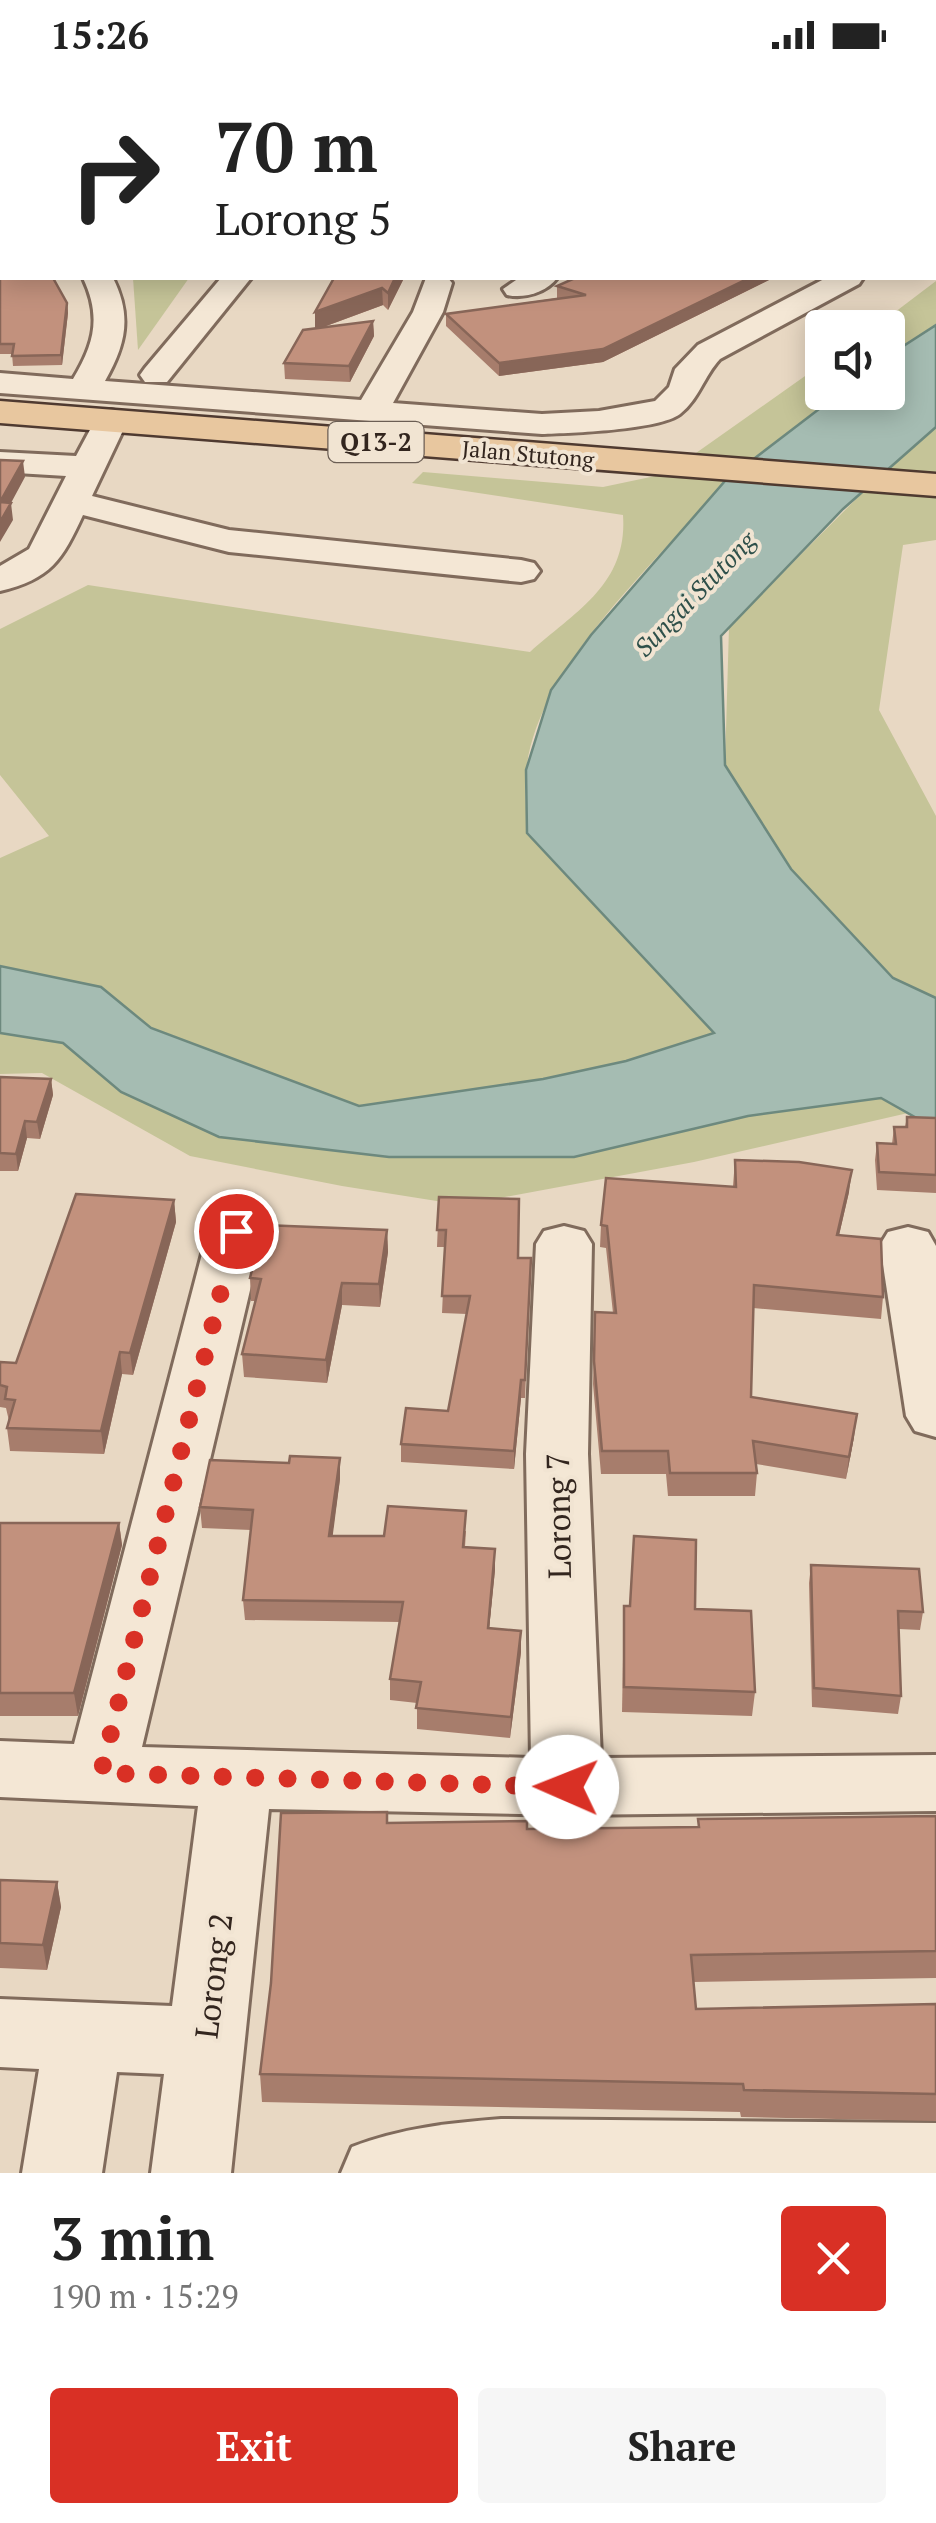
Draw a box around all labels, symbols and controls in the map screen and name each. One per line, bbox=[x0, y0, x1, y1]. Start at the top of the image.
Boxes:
text: 15:26 bbox=[50, 10, 149, 60]
text: 70 m bbox=[215, 99, 378, 192]
icon: right bbox=[50, 110, 180, 240]
text: Lorong 5 bbox=[215, 188, 392, 248]
map controls bbox=[805, 310, 905, 410]
button: sound bbox=[805, 310, 905, 410]
road number: Q13-2 bbox=[328, 422, 424, 462]
street label: Jalan Stutong bbox=[461, 433, 596, 474]
water label: Sungai Stutong bbox=[627, 523, 764, 663]
pin bbox=[194, 1189, 279, 1274]
icon: arrive bbox=[209, 1204, 264, 1259]
street label: Lorong 7 bbox=[536, 1453, 580, 1579]
position arrow bbox=[515, 1735, 619, 1839]
street label: Lorong 2 bbox=[184, 1911, 242, 2041]
text: 3 min bbox=[50, 2198, 214, 2277]
button: close bbox=[781, 2206, 886, 2311]
text: 190 m · 15:29 bbox=[50, 2275, 238, 2317]
button: Exit bbox=[50, 2388, 458, 2503]
button: Share bbox=[478, 2388, 886, 2503]

